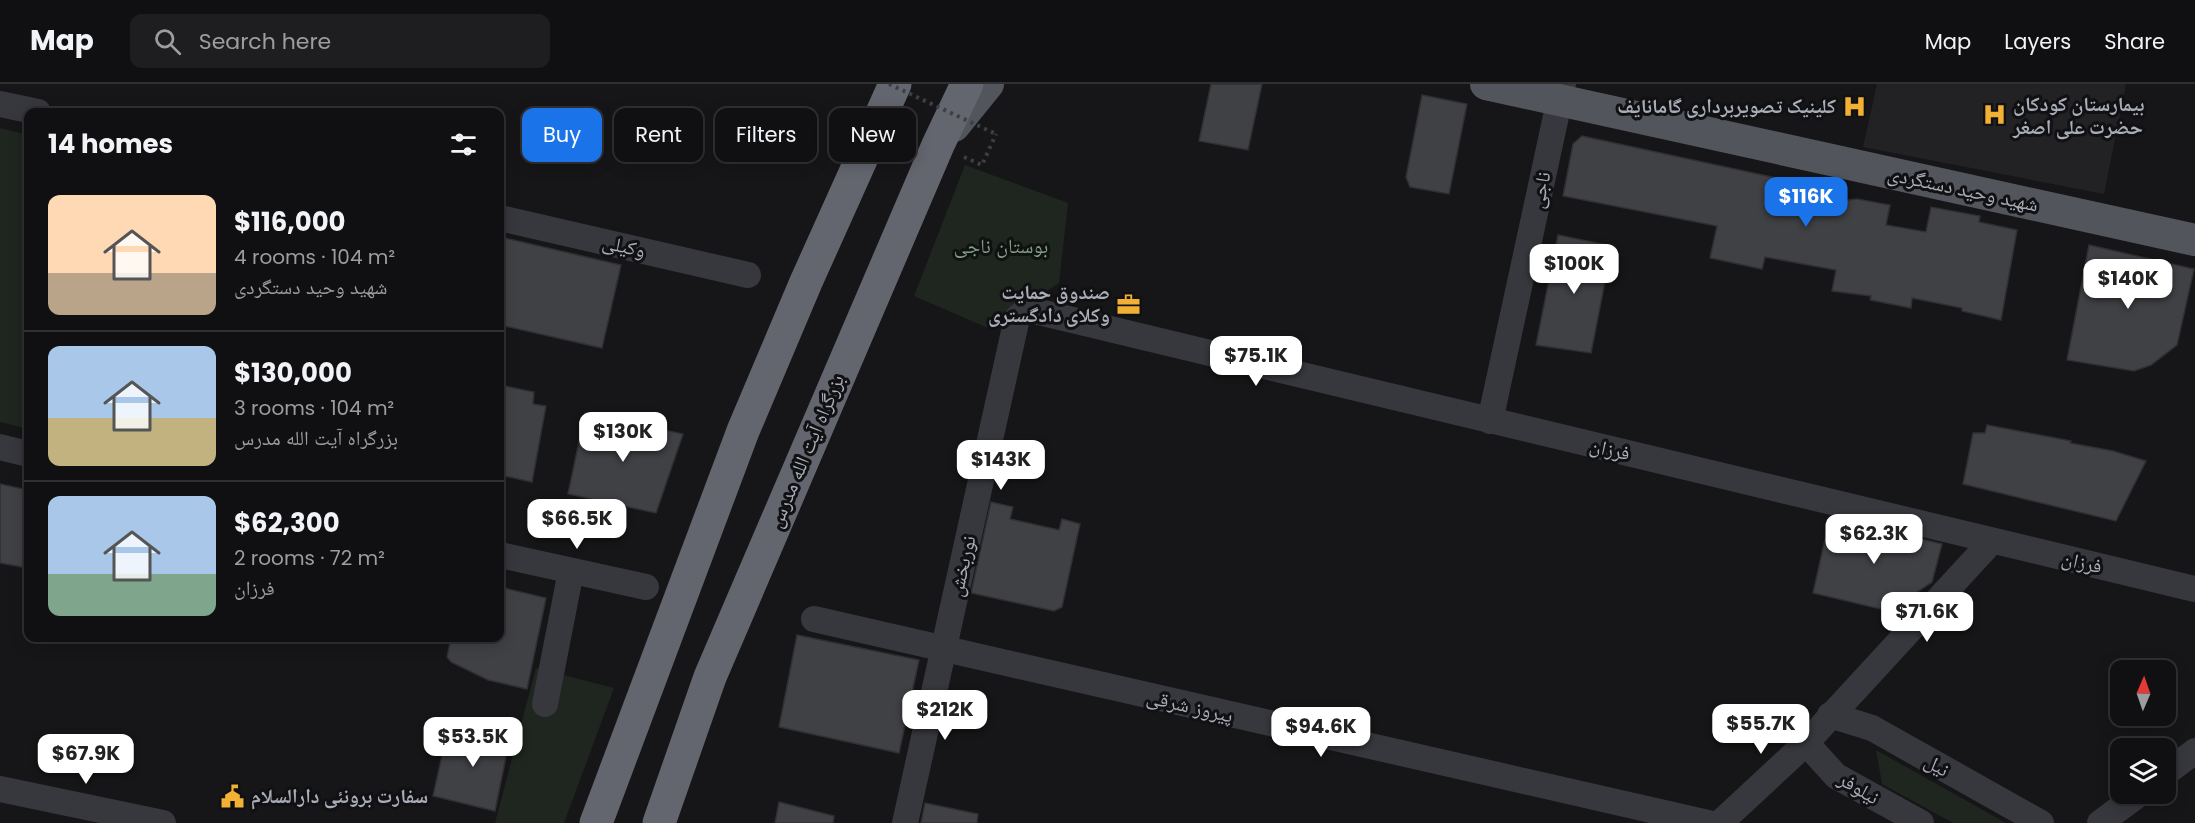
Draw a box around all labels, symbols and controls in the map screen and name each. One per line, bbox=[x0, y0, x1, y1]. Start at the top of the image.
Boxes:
search box bbox=[130, 14, 550, 68]
text: Map bbox=[30, 21, 94, 60]
icon: search bbox=[151, 25, 184, 58]
text: Search here bbox=[199, 26, 331, 57]
text: Map bbox=[1925, 27, 1971, 56]
text: Layers bbox=[2004, 27, 2071, 56]
text: Share bbox=[2104, 27, 2165, 56]
place label: بیمارستان کودکان حضرت علی اصغر bbox=[2012, 90, 2145, 141]
place label: کلینیک تصویربرداری گامانایف bbox=[1617, 92, 1836, 120]
hospital icon: کلینیک تصویربرداری گامانایف bbox=[1841, 93, 1867, 119]
hospital icon: بیمارستان کودکان حضرت علی اصغر bbox=[1982, 102, 2008, 128]
chip: Buy bbox=[522, 108, 602, 162]
chip: Rent bbox=[614, 108, 703, 162]
chip: Filters bbox=[715, 108, 817, 162]
chip: New bbox=[829, 108, 916, 162]
text: 14 homes bbox=[48, 126, 173, 162]
icon: filters bbox=[447, 128, 480, 161]
street label: شهید وحید دستگردی bbox=[1885, 159, 2041, 219]
street label: ناجی bbox=[1522, 169, 1558, 211]
pin: $116K bbox=[1764, 177, 1848, 228]
text: $116K bbox=[1779, 182, 1833, 210]
text: $116,000 bbox=[234, 204, 346, 240]
icon: home bbox=[96, 219, 168, 291]
street label: وكيلی bbox=[600, 227, 648, 265]
park label: بوستان ناجی bbox=[954, 232, 1048, 260]
text: 4 rooms · 104 m² bbox=[234, 243, 395, 271]
pin: $100K bbox=[1532, 244, 1616, 295]
text: $100K bbox=[1544, 249, 1604, 277]
pin: $140K bbox=[2086, 259, 2170, 310]
text: $140K bbox=[2097, 264, 2159, 292]
text: شهید وحید دستگردی bbox=[234, 273, 387, 301]
place label: صندوق حمایت وکلای دادگستری bbox=[988, 278, 1110, 329]
office icon: صندوق حمایت وکلای دادگستری bbox=[1115, 291, 1141, 317]
pin: $75.1K bbox=[1207, 336, 1305, 387]
text: $75.1K bbox=[1224, 341, 1288, 369]
text: $130,000 bbox=[234, 355, 352, 391]
icon: home bbox=[96, 370, 168, 442]
street label: بزرگراه آیت الله مدرس bbox=[761, 370, 851, 532]
text: 3 rooms · 104 m² bbox=[234, 394, 394, 422]
pin: $130K bbox=[581, 412, 665, 463]
text: $130K bbox=[593, 417, 653, 445]
text: بزرگراه آیت الله مدرس bbox=[234, 424, 398, 452]
street label: فرزان bbox=[1587, 431, 1633, 467]
pin: $143K bbox=[959, 440, 1043, 491]
text: $143K bbox=[971, 445, 1031, 473]
pin: $66.5K bbox=[528, 499, 626, 550]
text: $66.5K bbox=[541, 504, 613, 532]
text: $62,300 bbox=[234, 505, 340, 541]
pin: $62.3K bbox=[1825, 514, 1923, 565]
text: $62.3K bbox=[1840, 519, 1909, 547]
icon: home bbox=[96, 520, 168, 592]
street label: نوربخش bbox=[941, 533, 983, 599]
text: 2 rooms · 72 m² bbox=[234, 544, 385, 572]
street label: فرزان bbox=[2059, 544, 2105, 580]
text: فرزان bbox=[234, 574, 275, 602]
pin: $71.6K bbox=[1878, 592, 1976, 643]
text: $71.6K bbox=[1895, 597, 1959, 625]
north arrow bbox=[2110, 660, 2176, 726]
map controls bbox=[2110, 660, 2176, 804]
street label: پیروز شرقی bbox=[1144, 682, 1236, 730]
pin: $212K bbox=[903, 690, 987, 741]
text: $212K bbox=[916, 695, 974, 723]
pin: $55.7K bbox=[1712, 704, 1810, 755]
pin: $94.6K bbox=[1272, 707, 1370, 758]
text: $55.7K bbox=[1726, 709, 1796, 737]
text: $94.6K bbox=[1285, 712, 1357, 740]
pin: $53.5K bbox=[424, 717, 522, 768]
text: $53.5K bbox=[438, 722, 508, 750]
pin: $67.9K bbox=[37, 734, 135, 785]
button: layers bbox=[2110, 738, 2176, 804]
text: $67.9K bbox=[52, 739, 120, 767]
street label: نیل bbox=[1919, 747, 1955, 783]
street label: نیلوفر bbox=[1832, 764, 1885, 811]
place label: سفارت برونئی دارالسلام bbox=[251, 782, 428, 810]
public building icon: سفارت برونئی دارالسلام bbox=[220, 783, 246, 809]

